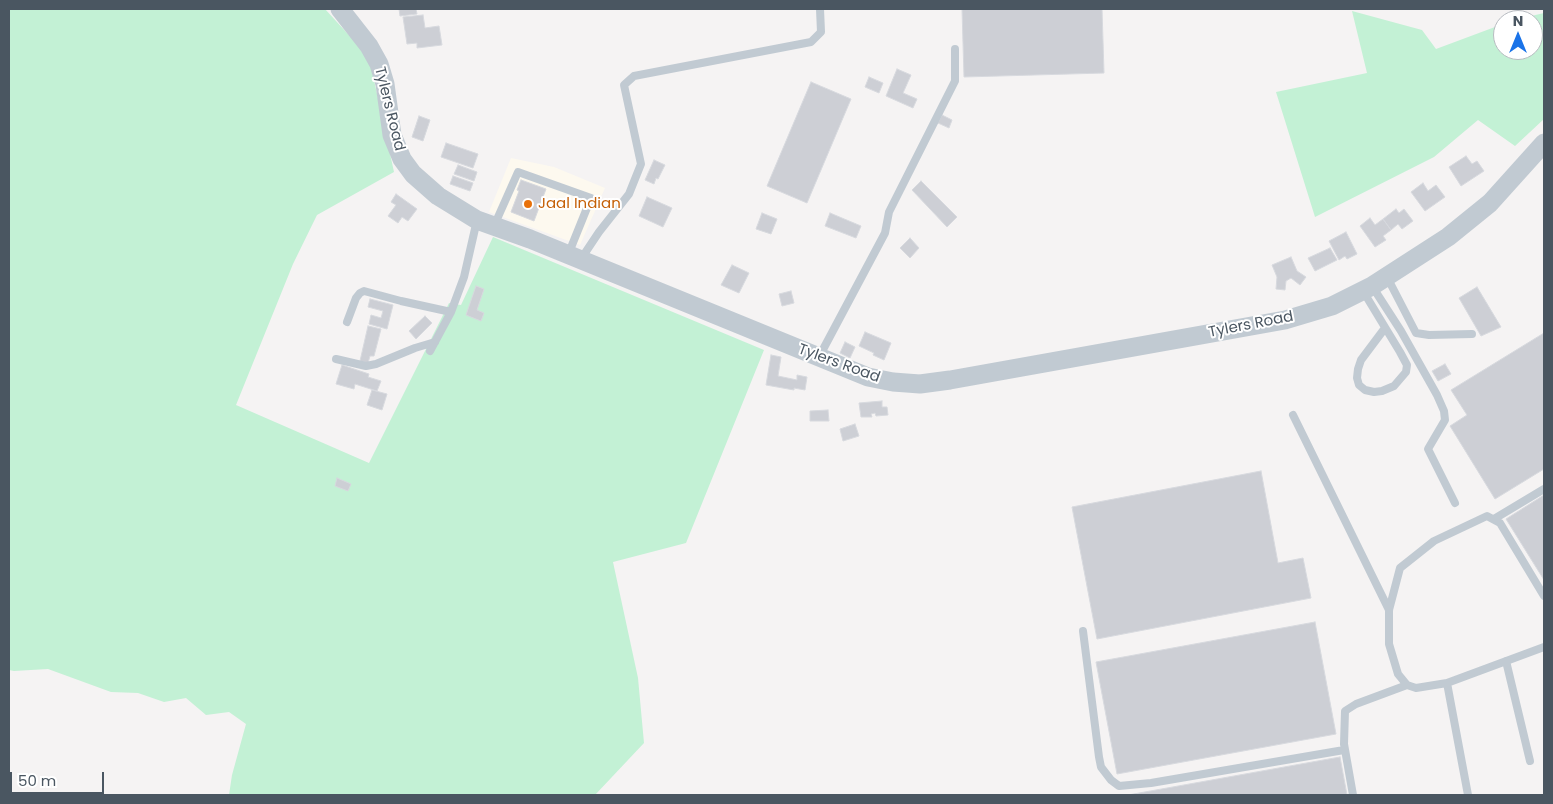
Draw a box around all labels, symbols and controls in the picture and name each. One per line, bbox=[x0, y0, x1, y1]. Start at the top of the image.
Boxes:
north arrow bbox=[1493, 10, 1543, 60]
text: N bbox=[1513, 11, 1523, 31]
street label: Tylers Road bbox=[370, 65, 408, 153]
place label: Jaal Indian bbox=[538, 195, 621, 213]
marker: Jaal Indian bbox=[522, 198, 534, 210]
street label: Tylers Road bbox=[1207, 308, 1295, 342]
street label: Tylers Road bbox=[796, 341, 882, 387]
scale bar bbox=[12, 762, 106, 794]
text: 50 m bbox=[18, 770, 56, 791]

